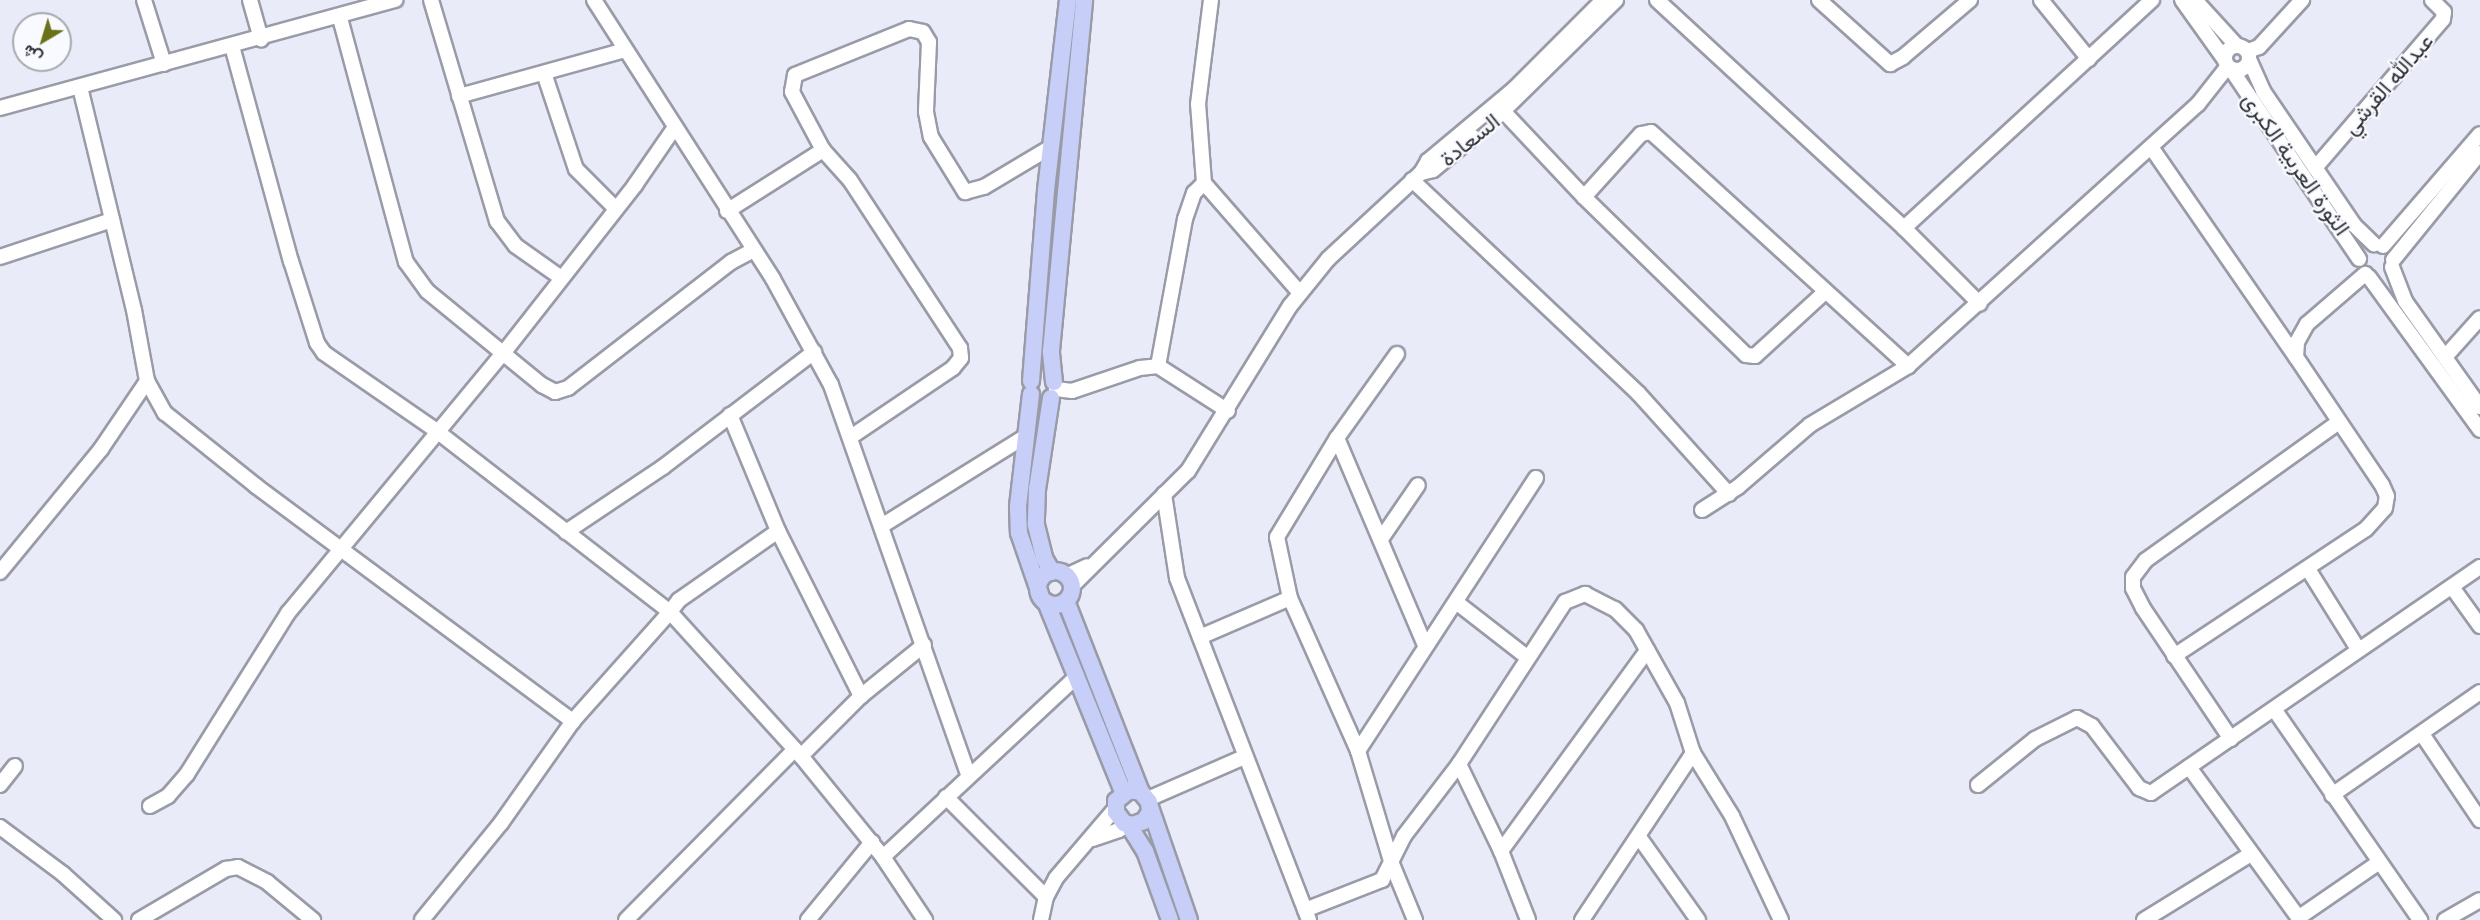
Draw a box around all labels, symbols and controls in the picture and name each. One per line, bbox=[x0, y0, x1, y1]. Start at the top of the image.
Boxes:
north arrow bbox=[12, 12, 72, 72]
street label: عبدالله القرشي bbox=[2337, 28, 2439, 140]
text: ش bbox=[18, 41, 46, 68]
street label: الثورة العربية الكبرى bbox=[2237, 87, 2355, 241]
street label: السعادة bbox=[1435, 108, 1505, 172]

